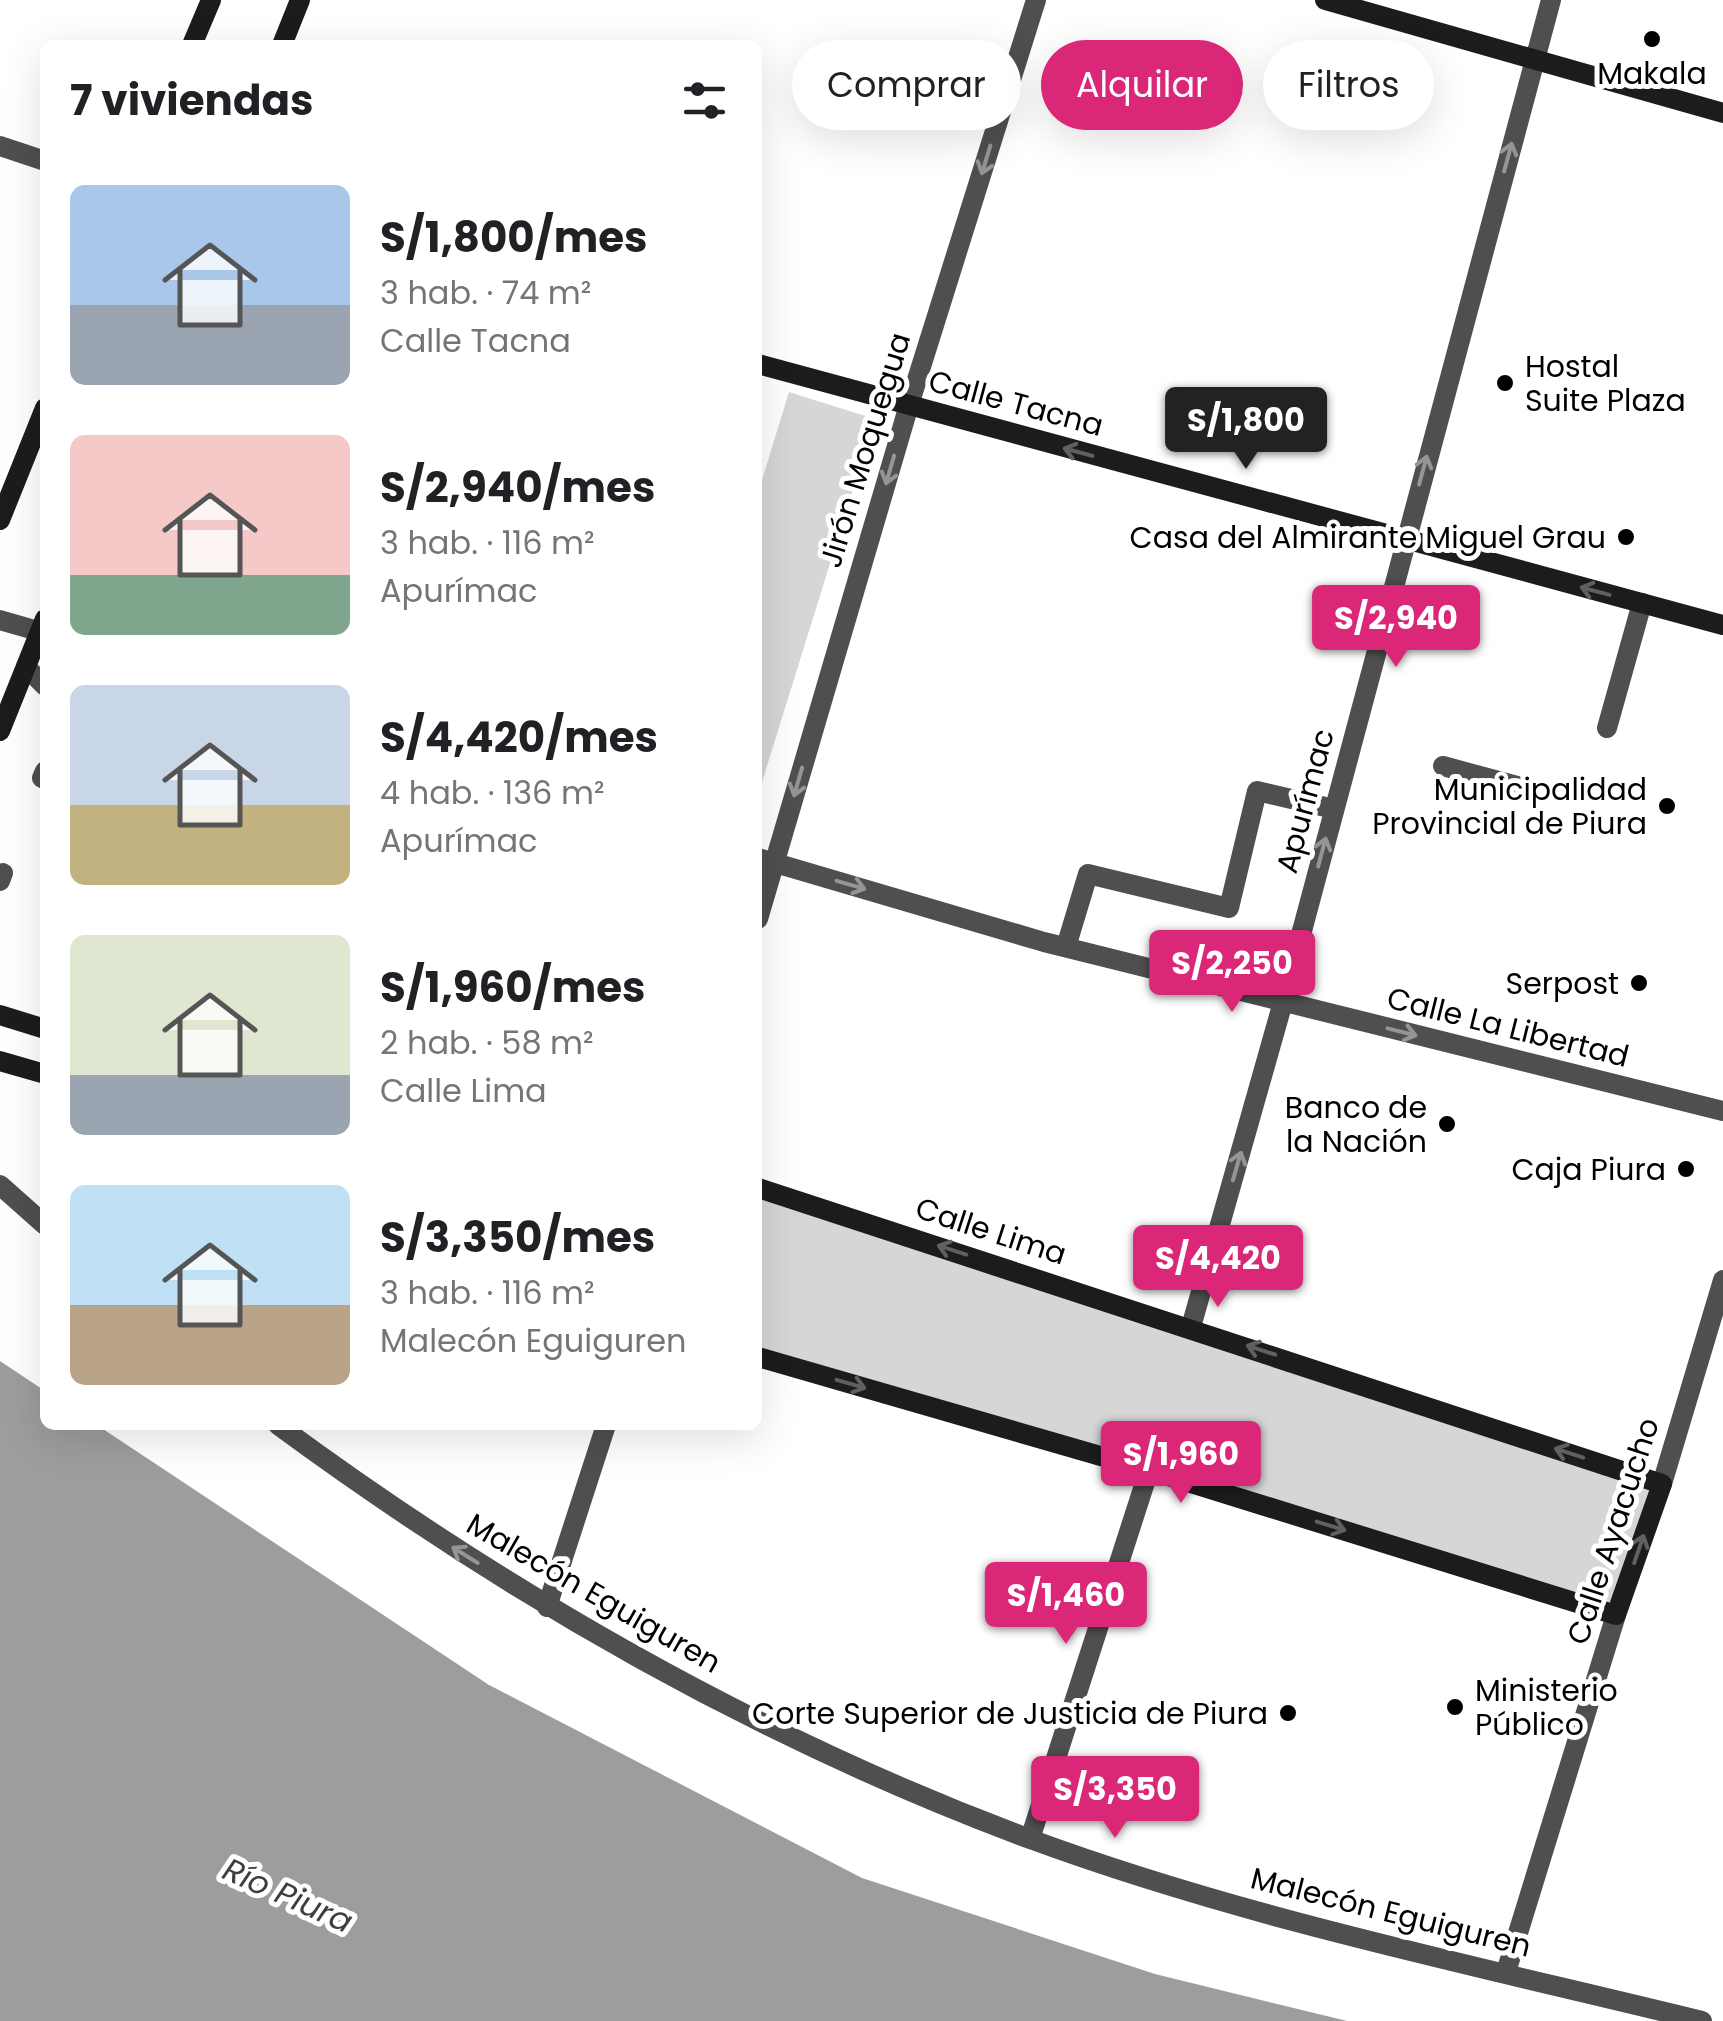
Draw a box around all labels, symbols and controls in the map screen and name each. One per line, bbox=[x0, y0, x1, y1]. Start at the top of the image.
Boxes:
marker: Makala bbox=[1641, 28, 1663, 50]
chip: Comprar bbox=[792, 40, 1021, 130]
chip: Alquilar bbox=[1041, 40, 1243, 130]
chip: Filtros bbox=[1263, 40, 1434, 130]
place label: Makala bbox=[1597, 52, 1707, 95]
text: 7 viviendas bbox=[70, 71, 313, 130]
icon: filters bbox=[677, 73, 732, 128]
one-way arrow bbox=[1500, 142, 1518, 173]
one-way arrow bbox=[975, 144, 993, 175]
text: S/1,800/mes bbox=[380, 208, 648, 267]
icon: home bbox=[150, 225, 270, 345]
text: 3 hab. · 74 m² bbox=[380, 270, 591, 315]
text: Calle Tacna bbox=[380, 318, 571, 363]
street label: Jirón Moquegua bbox=[809, 327, 921, 573]
place label: Hostal Suite Plaza bbox=[1525, 345, 1686, 422]
street label: Calle Tacna bbox=[924, 359, 1108, 447]
marker: Hostal Suite Plaza bbox=[1494, 372, 1516, 394]
pin: S/1,800 bbox=[1154, 387, 1338, 472]
text: S/1,800 bbox=[1187, 397, 1305, 442]
one-way arrow bbox=[1063, 441, 1094, 460]
one-way arrow bbox=[880, 454, 898, 486]
one-way arrow bbox=[1414, 455, 1433, 486]
text: S/2,940/mes bbox=[380, 458, 655, 517]
icon: home bbox=[150, 475, 270, 595]
place label: Casa del Almirante Miguel Grau bbox=[1130, 516, 1606, 559]
text: 3 hab. · 116 m² bbox=[380, 520, 595, 565]
marker: Casa del Almirante Miguel Grau bbox=[1615, 526, 1637, 548]
text: Apurímac bbox=[380, 568, 538, 613]
one-way arrow bbox=[1580, 581, 1611, 600]
pin: S/2,940 bbox=[1304, 585, 1488, 670]
text: S/2,940 bbox=[1334, 595, 1458, 640]
text: S/4,420/mes bbox=[380, 708, 658, 767]
street label: Apurímac bbox=[1265, 724, 1345, 878]
icon: home bbox=[150, 725, 270, 845]
one-way arrow bbox=[788, 766, 806, 797]
place label: Municipalidad Provincial de Piura bbox=[1372, 768, 1647, 845]
text: 4 hab. · 136 m² bbox=[380, 770, 604, 815]
marker: Municipalidad Provincial de Piura bbox=[1656, 795, 1678, 817]
text: Apurímac bbox=[380, 818, 538, 863]
one-way arrow bbox=[1314, 837, 1333, 868]
one-way arrow bbox=[835, 877, 866, 895]
pin: S/2,250 bbox=[1140, 930, 1324, 1015]
text: S/2,250 bbox=[1171, 940, 1293, 985]
text: S/1,960/mes bbox=[380, 958, 645, 1017]
place label: Serpost bbox=[1506, 962, 1619, 1005]
marker: Serpost bbox=[1628, 972, 1650, 994]
icon: home bbox=[150, 975, 270, 1095]
street label: Calle La Libertad bbox=[1383, 976, 1633, 1078]
text: 2 hab. · 58 m² bbox=[380, 1020, 594, 1065]
one-way arrow bbox=[1385, 1024, 1417, 1042]
text: Calle Lima bbox=[380, 1068, 547, 1113]
place label: Banco de la Nación bbox=[1285, 1086, 1427, 1163]
marker: Banco de la Nación bbox=[1436, 1113, 1458, 1135]
place label: Caja Piura bbox=[1511, 1148, 1666, 1191]
one-way arrow bbox=[1229, 1151, 1247, 1182]
marker: Caja Piura bbox=[1675, 1158, 1697, 1180]
street label: Calle Lima bbox=[910, 1186, 1072, 1276]
text: S/3,350/mes bbox=[380, 1208, 655, 1267]
icon: home bbox=[150, 1225, 270, 1345]
pin: S/4,420 bbox=[1126, 1225, 1310, 1310]
text: S/4,420 bbox=[1155, 1235, 1281, 1280]
one-way arrow bbox=[936, 1240, 968, 1258]
text: 3 hab. · 116 m² bbox=[380, 1270, 595, 1315]
text: Malecón Eguiguren bbox=[380, 1318, 687, 1363]
one-way arrow bbox=[1246, 1340, 1277, 1358]
one-way arrow bbox=[835, 1376, 866, 1394]
street label: Calle Ayacucho bbox=[1556, 1412, 1670, 1650]
pin: S/1,960 bbox=[1089, 1421, 1273, 1506]
text: S/1,960 bbox=[1123, 1431, 1239, 1476]
one-way arrow bbox=[1555, 1443, 1586, 1461]
street label: Malecón Eguiguren bbox=[459, 1503, 729, 1683]
one-way arrow bbox=[1314, 1518, 1346, 1536]
one-way arrow bbox=[1631, 1535, 1649, 1566]
one-way arrow bbox=[451, 1545, 480, 1565]
pin: S/1,460 bbox=[974, 1562, 1158, 1647]
text: S/1,460 bbox=[1007, 1572, 1125, 1617]
place label: Ministerio Público bbox=[1475, 1669, 1618, 1746]
place label: Corte Superior de Justicia de Piura bbox=[752, 1692, 1268, 1735]
marker: Ministerio Público bbox=[1444, 1696, 1466, 1718]
marker: Corte Superior de Justicia de Piura bbox=[1277, 1702, 1299, 1724]
pin: S/3,350 bbox=[1023, 1756, 1207, 1841]
text: S/3,350 bbox=[1053, 1766, 1177, 1811]
water label: Río Piura bbox=[216, 1846, 360, 1944]
street label: Malecón Eguiguren bbox=[1246, 1856, 1536, 1968]

